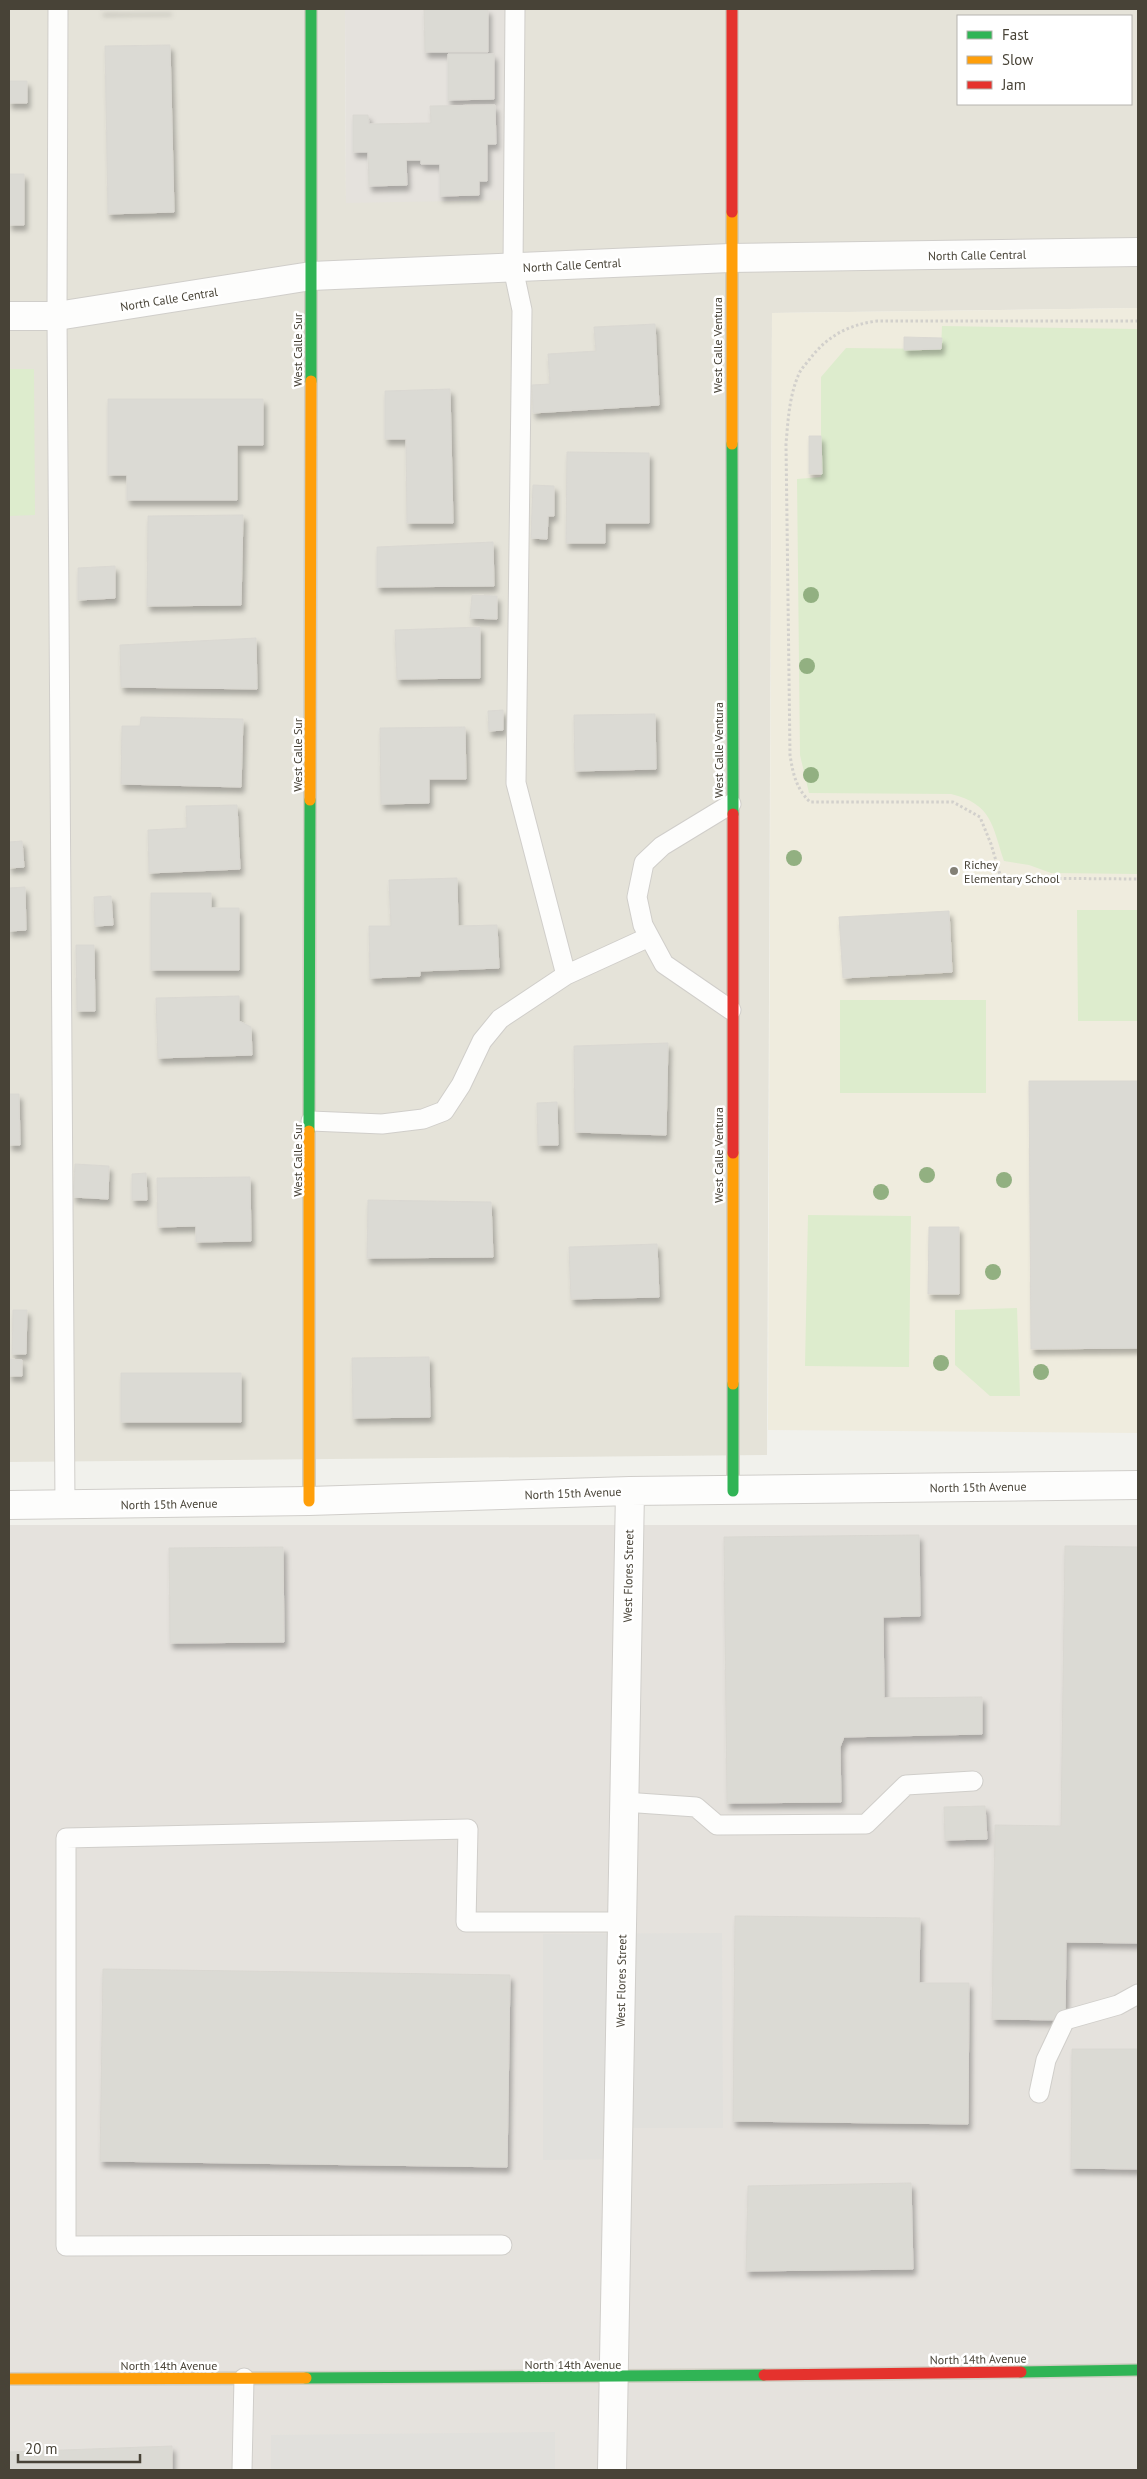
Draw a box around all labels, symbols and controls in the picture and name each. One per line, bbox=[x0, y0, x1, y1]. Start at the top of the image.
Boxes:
legend bbox=[957, 15, 1132, 105]
text: Fast bbox=[1002, 25, 1029, 44]
text: Slow bbox=[1002, 50, 1033, 69]
text: Jam bbox=[1001, 75, 1026, 94]
street label: North Calle Central bbox=[928, 247, 1027, 263]
street label: North Calle Central bbox=[522, 255, 622, 275]
street label: North Calle Central bbox=[119, 284, 219, 314]
street label: West Calle Ventura bbox=[710, 297, 725, 393]
street label: West Calle Sur bbox=[290, 313, 305, 387]
street label: West Calle Ventura bbox=[711, 702, 726, 798]
street label: West Calle Sur bbox=[290, 718, 305, 792]
place label: Richey Elementary School bbox=[964, 857, 1060, 886]
marker: Richey Elementary School bbox=[948, 865, 960, 877]
street label: West Calle Ventura bbox=[711, 1107, 726, 1203]
street label: West Calle Sur bbox=[290, 1123, 305, 1197]
street label: North 15th Avenue bbox=[929, 1479, 1027, 1495]
street label: North 15th Avenue bbox=[524, 1484, 622, 1502]
street label: North 15th Avenue bbox=[120, 1496, 218, 1512]
street label: West Flores Street bbox=[620, 1529, 636, 1623]
street label: West Flores Street bbox=[613, 1934, 629, 2028]
street label: North 14th Avenue bbox=[929, 2351, 1027, 2367]
street label: North 14th Avenue bbox=[525, 2357, 621, 2372]
street label: North 14th Avenue bbox=[121, 2358, 217, 2373]
scale bar bbox=[18, 2432, 140, 2464]
text: 20 m bbox=[25, 2439, 58, 2458]

